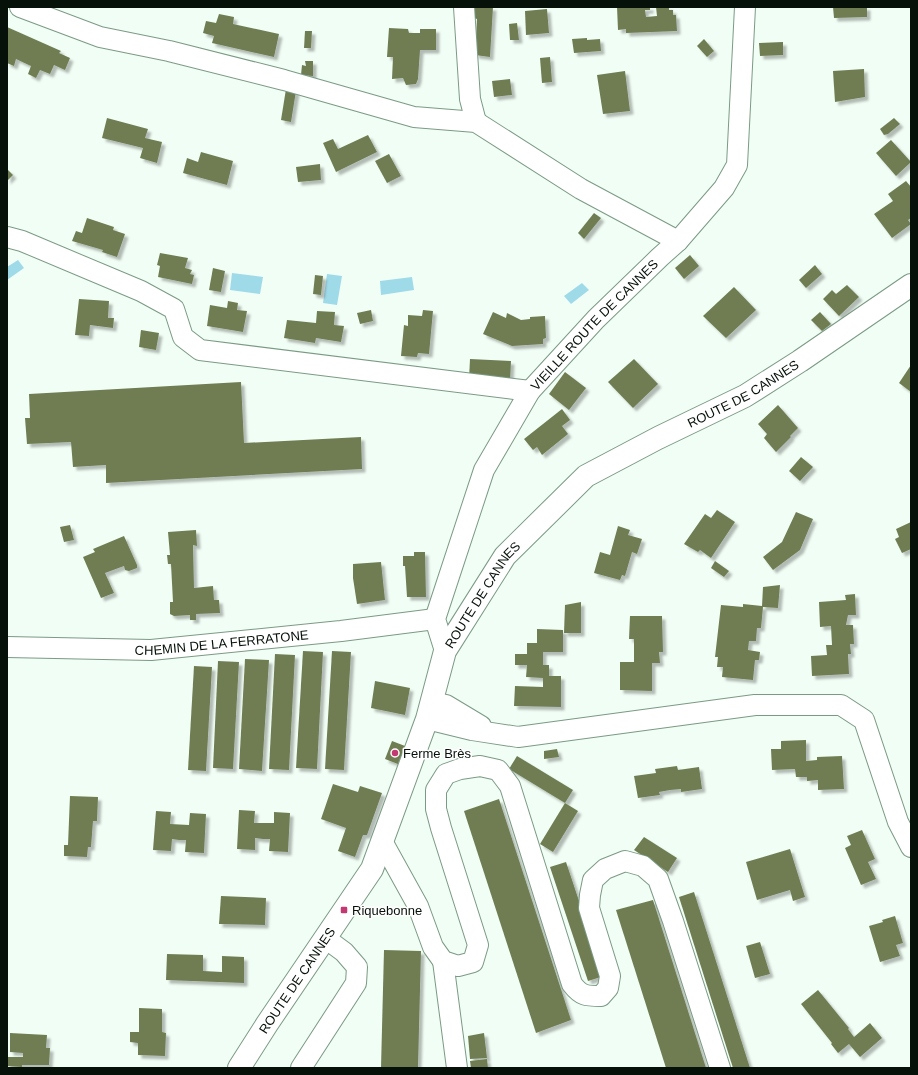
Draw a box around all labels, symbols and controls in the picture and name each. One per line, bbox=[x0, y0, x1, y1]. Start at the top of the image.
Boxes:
street label: VIEILLE ROUTE DE CANNES bbox=[528, 256, 661, 393]
street label: ROUTE DE CANNES bbox=[685, 357, 802, 431]
street label: ROUTE DE CANNES bbox=[442, 538, 523, 651]
street label: CHEMIN DE LA FERRATONE bbox=[135, 627, 310, 658]
place label: Ferme Brès bbox=[403, 746, 471, 761]
marker: Ferme Brès bbox=[390, 748, 400, 758]
place label: Riquebonne bbox=[352, 903, 422, 918]
marker: Riquebonne bbox=[339, 905, 349, 915]
street label: ROUTE DE CANNES bbox=[256, 924, 339, 1036]

